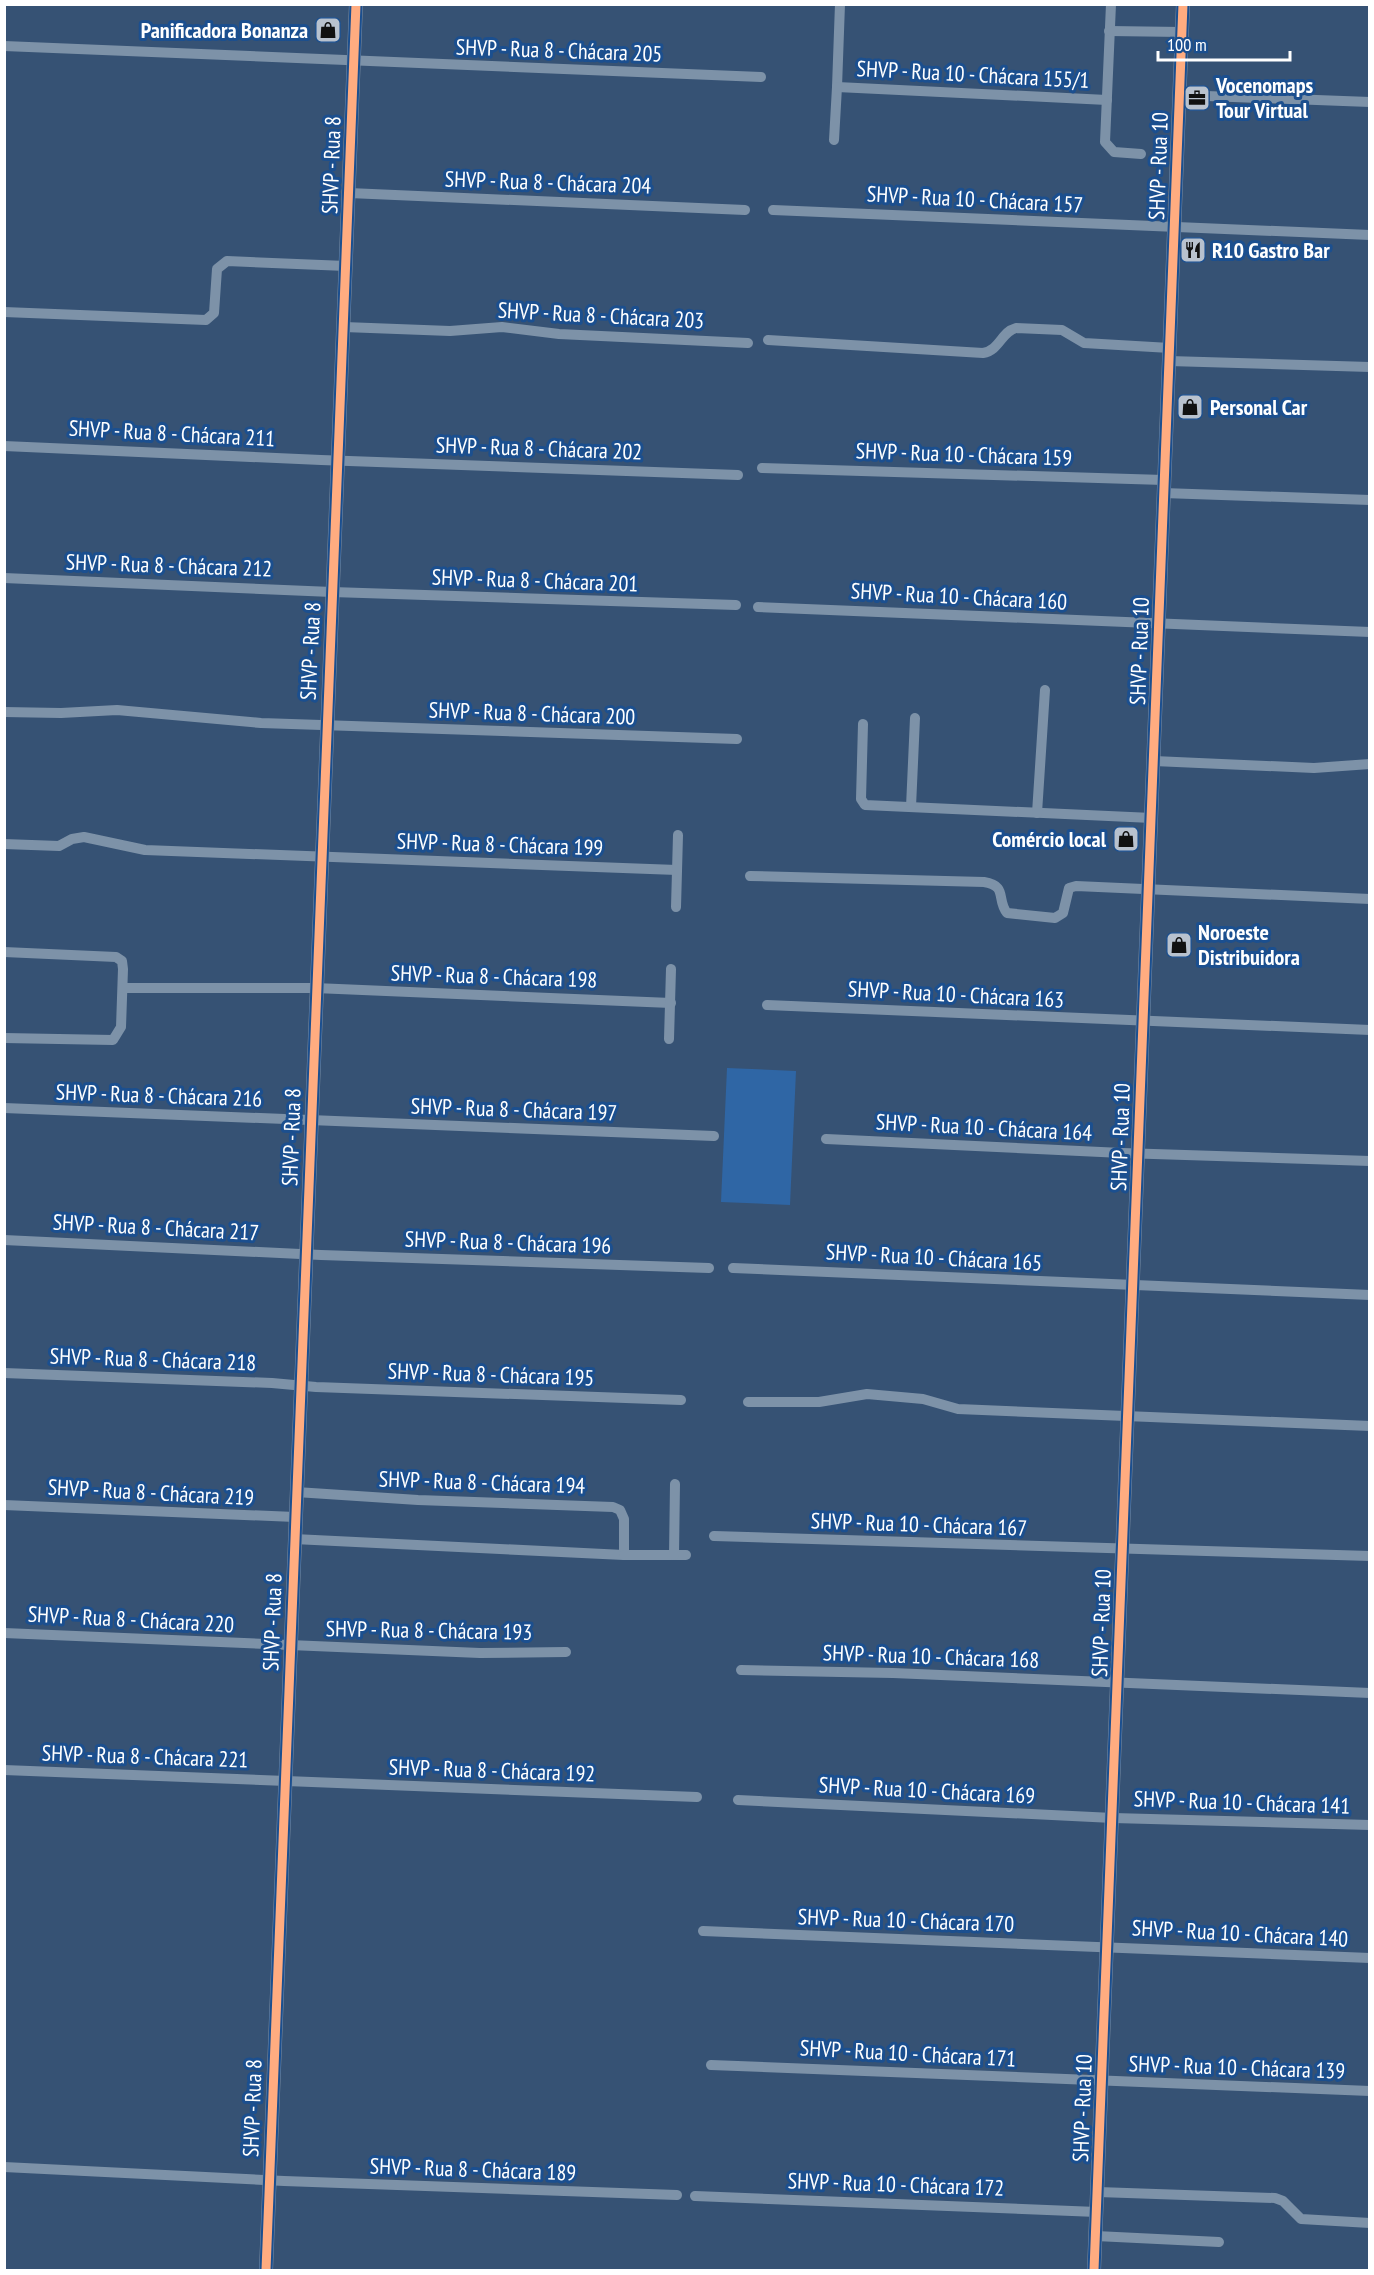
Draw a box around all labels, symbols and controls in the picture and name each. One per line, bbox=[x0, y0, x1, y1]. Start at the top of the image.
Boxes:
shop icon: Panificadora Bonanza bbox=[313, 15, 343, 45]
place label: Panificadora Bonanza bbox=[141, 16, 308, 44]
scale bar bbox=[1158, 24, 1290, 62]
street label: SHVP - Rua 8 - Chácara 205 bbox=[455, 32, 663, 68]
text: 100 m bbox=[1167, 33, 1207, 56]
street label: SHVP - Rua 10 - Chácara 155/1 bbox=[856, 54, 1090, 94]
place label: Vocenomaps Tour Virtual bbox=[1215, 71, 1313, 124]
office icon: Vocenomaps Tour Virtual bbox=[1182, 83, 1212, 113]
street label: SHVP - Rua 10 bbox=[1142, 111, 1174, 220]
street label: SHVP - Rua 8 bbox=[315, 115, 347, 215]
street label: SHVP - Rua 8 - Chácara 204 bbox=[444, 164, 652, 200]
street label: SHVP - Rua 10 - Chácara 157 bbox=[866, 179, 1084, 219]
restaurant icon: R10 Gastro Bar bbox=[1178, 235, 1208, 265]
place label: R10 Gastro Bar bbox=[1212, 236, 1330, 264]
street label: SHVP - Rua 8 - Chácara 203 bbox=[497, 296, 705, 334]
shop icon: Personal Car bbox=[1175, 392, 1205, 422]
place label: Personal Car bbox=[1210, 393, 1308, 421]
street label: SHVP - Rua 8 - Chácara 211 bbox=[68, 414, 276, 452]
street label: SHVP - Rua 8 - Chácara 202 bbox=[435, 430, 643, 466]
street label: SHVP - Rua 10 - Chácara 159 bbox=[855, 436, 1073, 472]
street label: SHVP - Rua 8 - Chácara 212 bbox=[65, 547, 273, 583]
street label: SHVP - Rua 8 - Chácara 201 bbox=[431, 562, 639, 598]
street label: SHVP - Rua 10 - Chácara 160 bbox=[850, 576, 1068, 616]
street label: SHVP - Rua 10 bbox=[1123, 596, 1155, 705]
street label: SHVP - Rua 8 bbox=[293, 601, 327, 701]
street label: SHVP - Rua 8 - Chácara 200 bbox=[428, 695, 636, 731]
shop icon: Comércio local bbox=[1111, 824, 1141, 854]
place label: Comércio local bbox=[992, 825, 1107, 853]
street label: SHVP - Rua 8 - Chácara 199 bbox=[396, 826, 604, 862]
place label: Noroeste Distribuidora bbox=[1198, 918, 1300, 971]
shop icon: Noroeste Distribuidora bbox=[1164, 930, 1194, 960]
street label: SHVP - Rua 8 - Chácara 198 bbox=[390, 958, 598, 994]
street label: SHVP - Rua 10 - Chácara 163 bbox=[847, 974, 1065, 1014]
street label: SHVP - Rua 8 - Chácara 216 bbox=[55, 1077, 263, 1113]
street label: SHVP - Rua 10 bbox=[1104, 1082, 1136, 1191]
street label: SHVP - Rua 8 bbox=[275, 1087, 307, 1187]
street label: SHVP - Rua 8 - Chácara 197 bbox=[410, 1091, 618, 1127]
street label: SHVP - Rua 10 - Chácara 164 bbox=[875, 1107, 1093, 1147]
street label: SHVP - Rua 8 - Chácara 217 bbox=[52, 1208, 260, 1246]
street label: SHVP - Rua 8 - Chácara 196 bbox=[404, 1224, 612, 1260]
street label: SHVP - Rua 10 - Chácara 165 bbox=[825, 1237, 1043, 1277]
street label: SHVP - Rua 8 - Chácara 218 bbox=[49, 1341, 257, 1377]
street label: SHVP - Rua 8 - Chácara 195 bbox=[387, 1356, 595, 1392]
street label: SHVP - Rua 8 - Chácara 194 bbox=[378, 1464, 586, 1500]
street label: SHVP - Rua 8 - Chácara 219 bbox=[47, 1473, 255, 1511]
street label: SHVP - Rua 10 - Chácara 167 bbox=[810, 1506, 1028, 1542]
street label: SHVP - Rua 10 bbox=[1085, 1568, 1117, 1677]
street label: SHVP - Rua 8 bbox=[256, 1572, 288, 1672]
street label: SHVP - Rua 8 - Chácara 220 bbox=[27, 1600, 235, 1638]
street label: SHVP - Rua 8 - Chácara 193 bbox=[325, 1614, 533, 1646]
street label: SHVP - Rua 10 - Chácara 168 bbox=[822, 1638, 1040, 1674]
street label: SHVP - Rua 8 - Chácara 221 bbox=[41, 1738, 249, 1774]
street label: SHVP - Rua 8 - Chácara 192 bbox=[388, 1752, 596, 1788]
street label: SHVP - Rua 10 - Chácara 169 bbox=[818, 1770, 1036, 1810]
street label: SHVP - Rua 10 - Chácara 141 bbox=[1133, 1784, 1351, 1820]
street label: SHVP - Rua 10 - Chácara 170 bbox=[797, 1902, 1015, 1938]
street label: SHVP - Rua 10 - Chácara 140 bbox=[1131, 1913, 1349, 1953]
street label: SHVP - Rua 10 - Chácara 171 bbox=[799, 2033, 1017, 2073]
street label: SHVP - Rua 10 - Chácara 139 bbox=[1128, 2049, 1346, 2085]
street label: SHVP - Rua 10 bbox=[1066, 2053, 1098, 2162]
street label: SHVP - Rua 8 bbox=[236, 2058, 268, 2158]
street label: SHVP - Rua 8 - Chácara 189 bbox=[369, 2151, 577, 2187]
street label: SHVP - Rua 10 - Chácara 172 bbox=[787, 2166, 1005, 2202]

